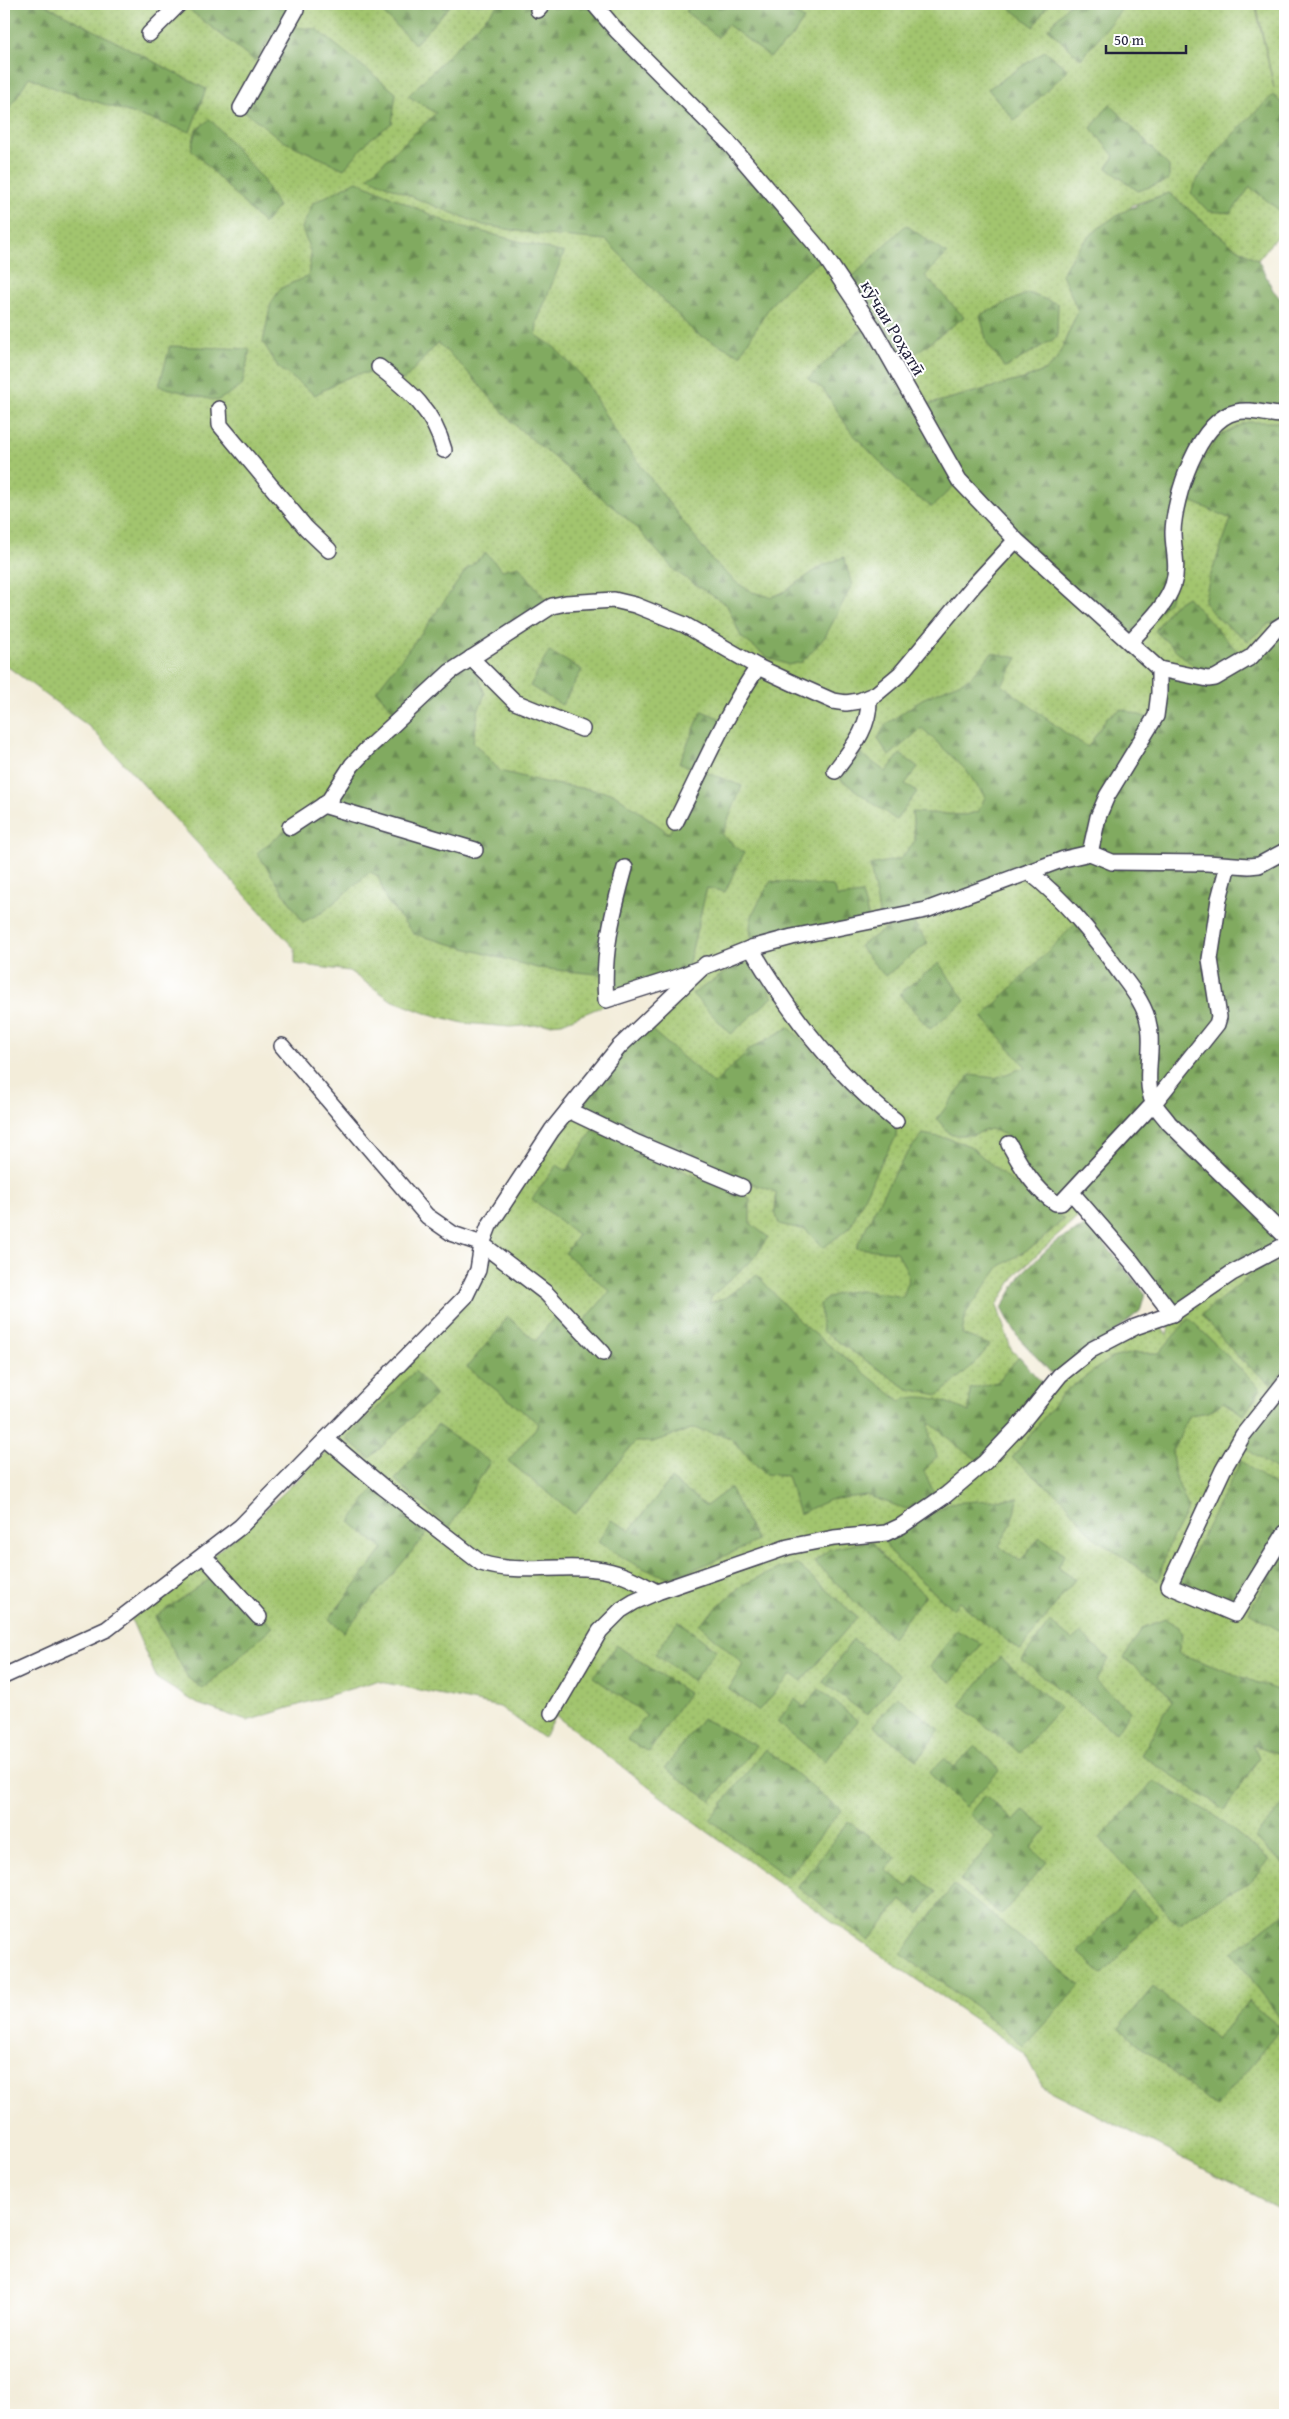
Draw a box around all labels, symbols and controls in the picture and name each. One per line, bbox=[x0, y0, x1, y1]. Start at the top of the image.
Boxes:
scale bar bbox=[1106, 22, 1186, 54]
text: 50 m bbox=[1114, 29, 1145, 50]
street label: кӯчаи Роҳатӣ bbox=[854, 275, 933, 381]

